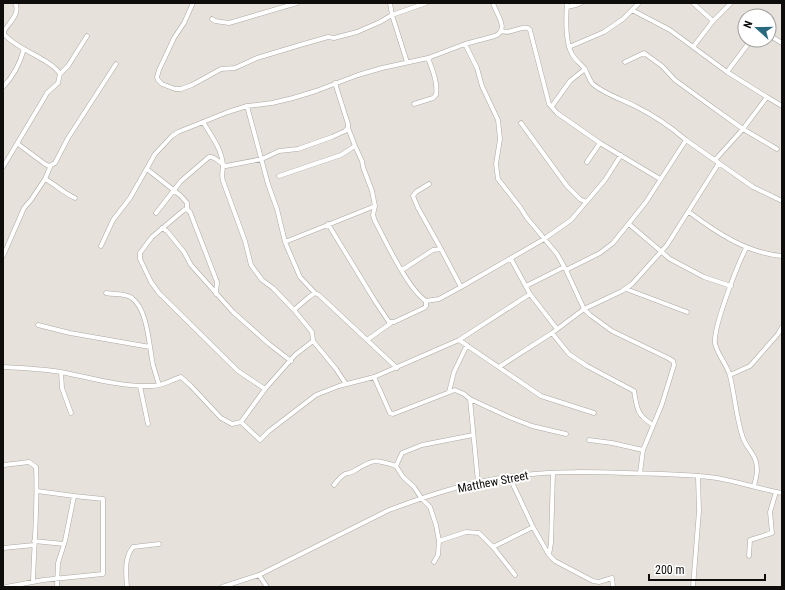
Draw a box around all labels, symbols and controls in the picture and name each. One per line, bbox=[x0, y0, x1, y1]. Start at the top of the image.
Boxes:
north arrow bbox=[737, 8, 777, 48]
text: N bbox=[741, 19, 755, 30]
street label: Matthew Street bbox=[456, 468, 530, 496]
scale bar bbox=[649, 556, 765, 582]
text: 200 m bbox=[655, 563, 685, 577]

